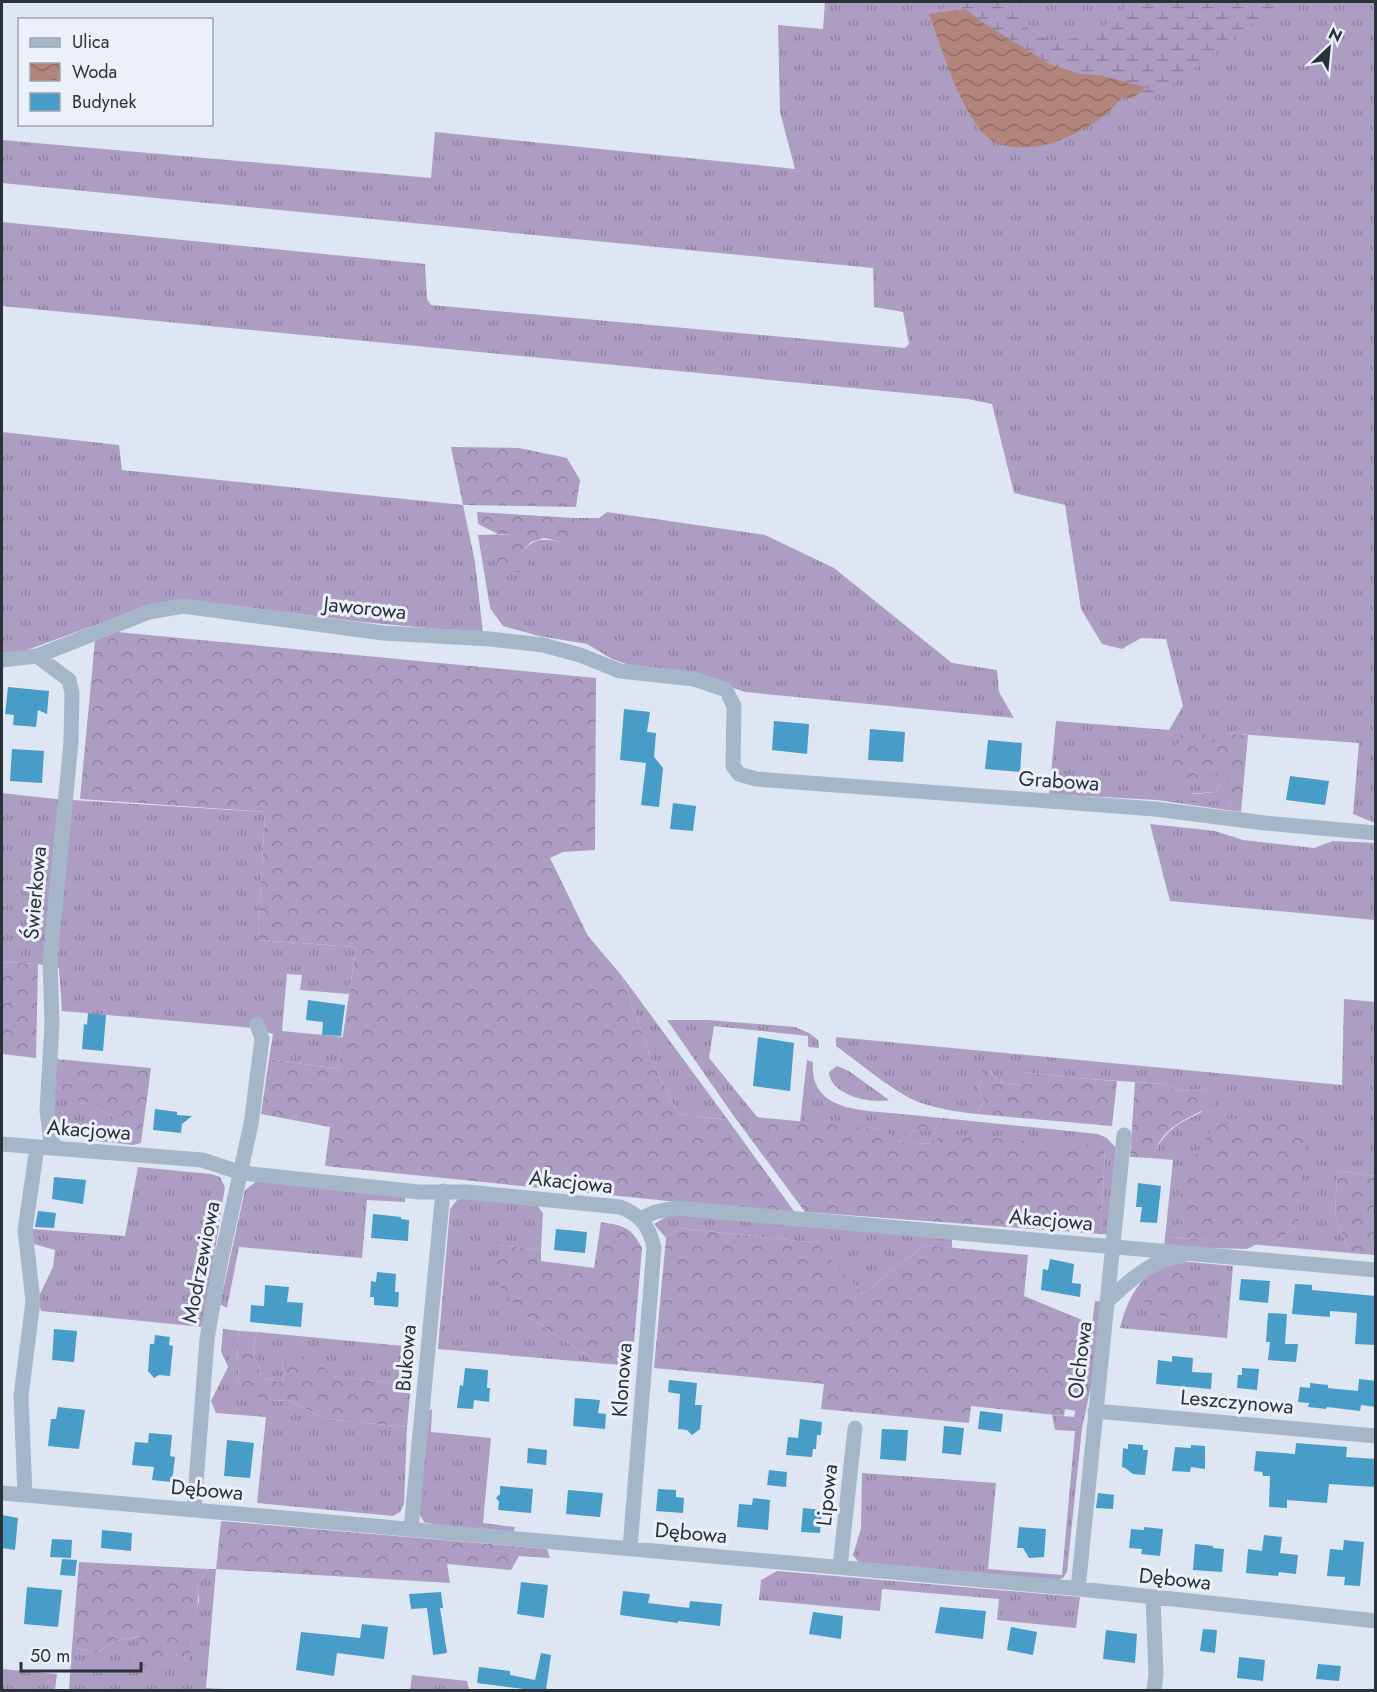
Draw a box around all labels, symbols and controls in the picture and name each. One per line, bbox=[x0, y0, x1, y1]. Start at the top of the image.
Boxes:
legend bbox=[18, 18, 213, 126]
north arrow bbox=[1299, 18, 1359, 78]
text: N bbox=[1325, 22, 1346, 48]
text: Ulica bbox=[72, 29, 109, 55]
text: Woda bbox=[72, 59, 117, 85]
text: Budynek bbox=[72, 89, 136, 115]
street label: Jaworowa bbox=[319, 588, 408, 627]
street label: Grabowa bbox=[1018, 763, 1100, 799]
street label: Świerkowa bbox=[16, 845, 54, 941]
street label: Akacjowa bbox=[46, 1112, 132, 1148]
street label: Akacjowa bbox=[528, 1163, 614, 1201]
street label: Modrzewiowa bbox=[175, 1199, 227, 1325]
street label: Akacjowa bbox=[1008, 1201, 1094, 1239]
street label: Olchowa bbox=[1060, 1319, 1100, 1401]
street label: Bukowa bbox=[388, 1323, 424, 1393]
street label: Klonowa bbox=[604, 1342, 640, 1418]
street label: Leszczynowa bbox=[1179, 1382, 1295, 1422]
street label: Lipowa bbox=[809, 1462, 845, 1528]
street label: Dębowa bbox=[170, 1472, 244, 1508]
street label: Dębowa bbox=[654, 1515, 728, 1551]
street label: Dębowa bbox=[1137, 1560, 1213, 1598]
scale bar bbox=[21, 1635, 141, 1673]
text: 50 m bbox=[30, 1643, 70, 1669]

